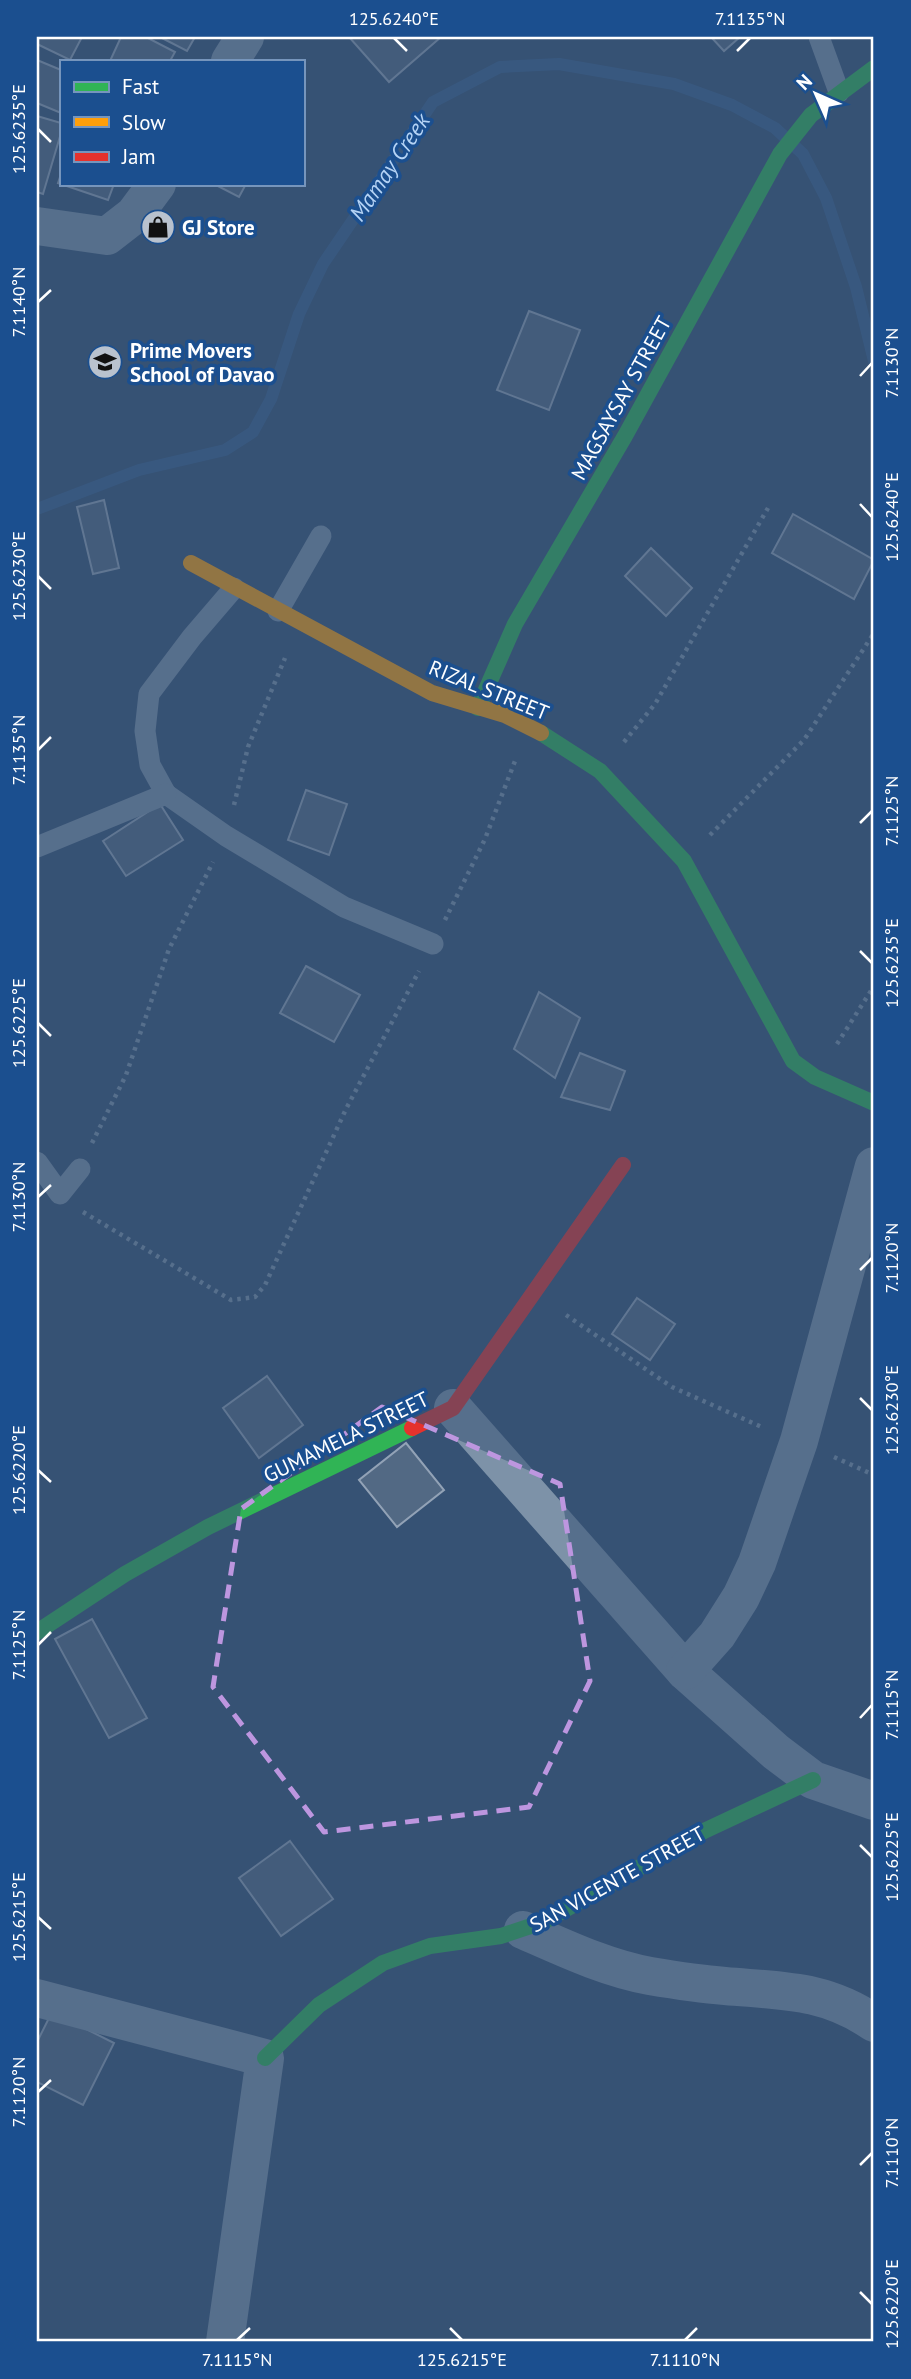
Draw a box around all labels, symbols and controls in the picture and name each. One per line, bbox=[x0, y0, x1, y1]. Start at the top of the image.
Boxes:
text: 125.6240°E bbox=[349, 7, 439, 30]
text: 7.1135°N bbox=[715, 7, 785, 30]
legend bbox=[60, 60, 304, 186]
north arrow bbox=[782, 60, 852, 130]
text: N bbox=[791, 69, 817, 95]
text: Fast bbox=[122, 73, 159, 100]
text: 125.6235°E bbox=[7, 84, 30, 174]
water label: Mamay Creek bbox=[342, 106, 437, 226]
text: Slow bbox=[122, 109, 166, 136]
text: Jam bbox=[121, 143, 156, 170]
shop icon: GJ Store bbox=[139, 208, 177, 246]
place label: GJ Store bbox=[182, 214, 255, 241]
text: 7.1140°N bbox=[7, 267, 30, 337]
street label: MAGSAYSAY STREET bbox=[565, 311, 677, 485]
text: 7.1130°N bbox=[880, 328, 903, 398]
place label: Prime Movers School of Davao bbox=[130, 337, 275, 388]
school or university icon: Prime Movers School of Davao bbox=[86, 343, 124, 381]
text: 125.6240°E bbox=[880, 472, 903, 562]
text: 125.6230°E bbox=[7, 531, 30, 621]
street label: RIZAL STREET bbox=[425, 654, 553, 726]
text: 7.1135°N bbox=[7, 715, 30, 785]
text: 7.1125°N bbox=[880, 776, 903, 846]
text: 125.6235°E bbox=[880, 918, 903, 1008]
text: 125.6225°E bbox=[7, 978, 30, 1068]
text: 7.1130°N bbox=[7, 1162, 30, 1232]
text: 7.1120°N bbox=[880, 1223, 903, 1293]
text: 125.6230°E bbox=[880, 1365, 903, 1455]
street label: GUMAMELA STREET bbox=[259, 1385, 433, 1489]
text: 125.6220°E bbox=[7, 1425, 30, 1515]
text: 7.1125°N bbox=[7, 1610, 30, 1680]
text: 7.1115°N bbox=[880, 1670, 903, 1740]
text: 125.6225°E bbox=[880, 1812, 903, 1902]
street label: SAN VICENTE STREET bbox=[525, 1820, 710, 1938]
text: 125.6215°E bbox=[7, 1872, 30, 1962]
text: 7.1120°N bbox=[7, 2057, 30, 2127]
text: 7.1110°N bbox=[880, 2118, 903, 2188]
text: 125.6220°E bbox=[880, 2259, 903, 2349]
text: 7.1115°N bbox=[202, 2348, 272, 2371]
text: 125.6215°E bbox=[417, 2348, 507, 2371]
text: 7.1110°N bbox=[650, 2348, 720, 2371]

